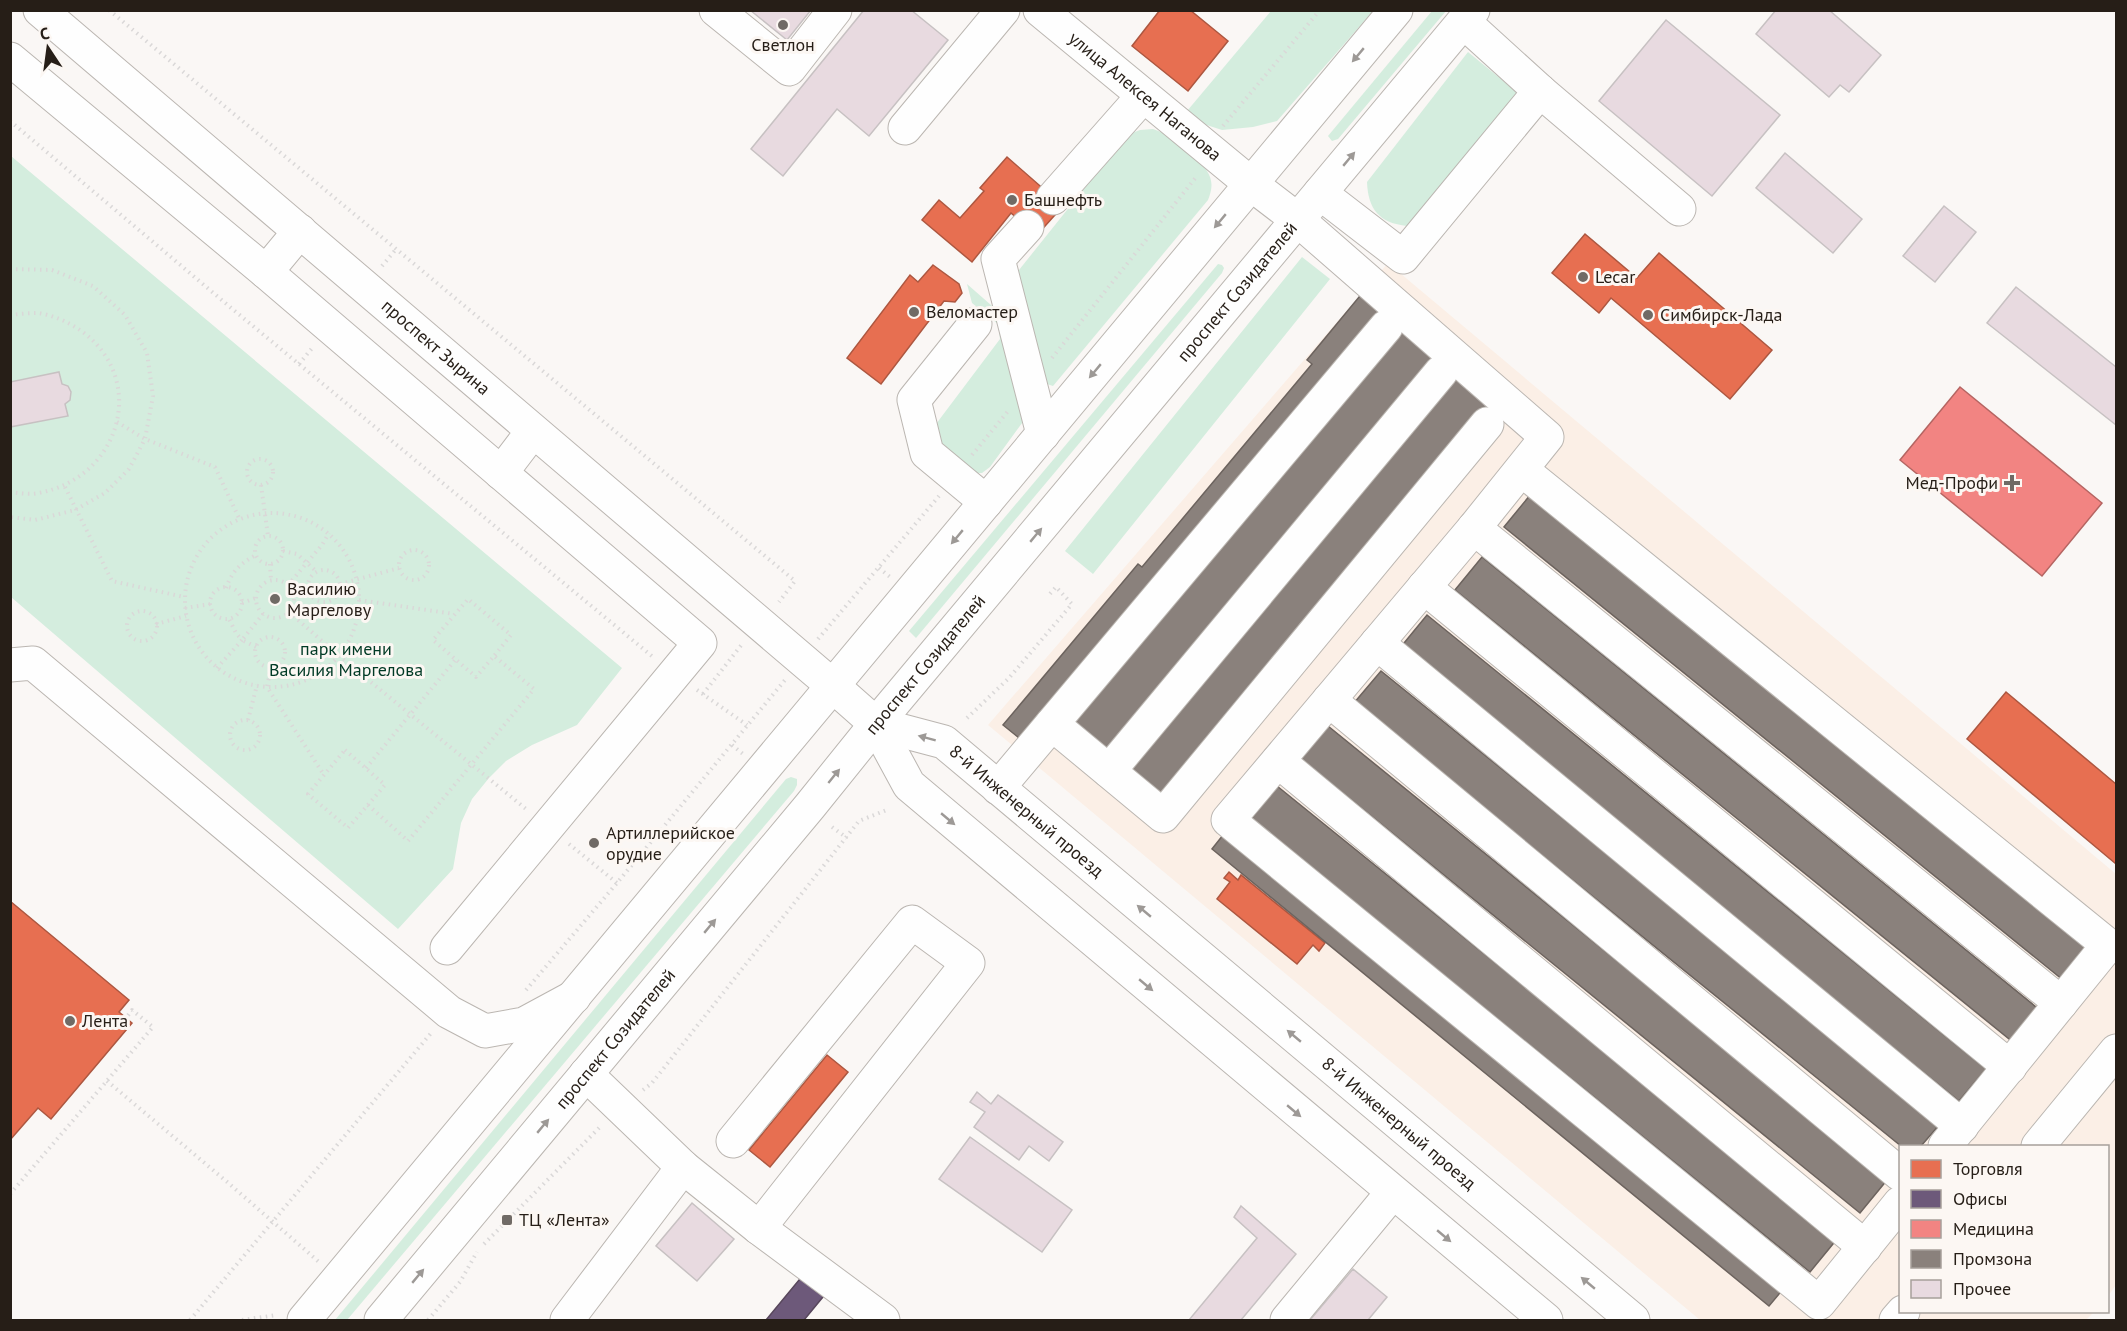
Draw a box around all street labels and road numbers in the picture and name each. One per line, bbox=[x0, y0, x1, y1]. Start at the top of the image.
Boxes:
street label: улица Алексея Наганова bbox=[1064, 26, 1226, 166]
street label: проспект Созидателей bbox=[1172, 217, 1302, 366]
street label: проспект Зырина bbox=[377, 294, 495, 400]
street label: проспект Созидателей bbox=[860, 590, 990, 739]
street label: 8-й Инженерный проезд bbox=[945, 739, 1109, 882]
street label: проспект Созидателей bbox=[550, 964, 680, 1113]
street label: 8-й Инженерный проезд bbox=[1317, 1052, 1481, 1195]

